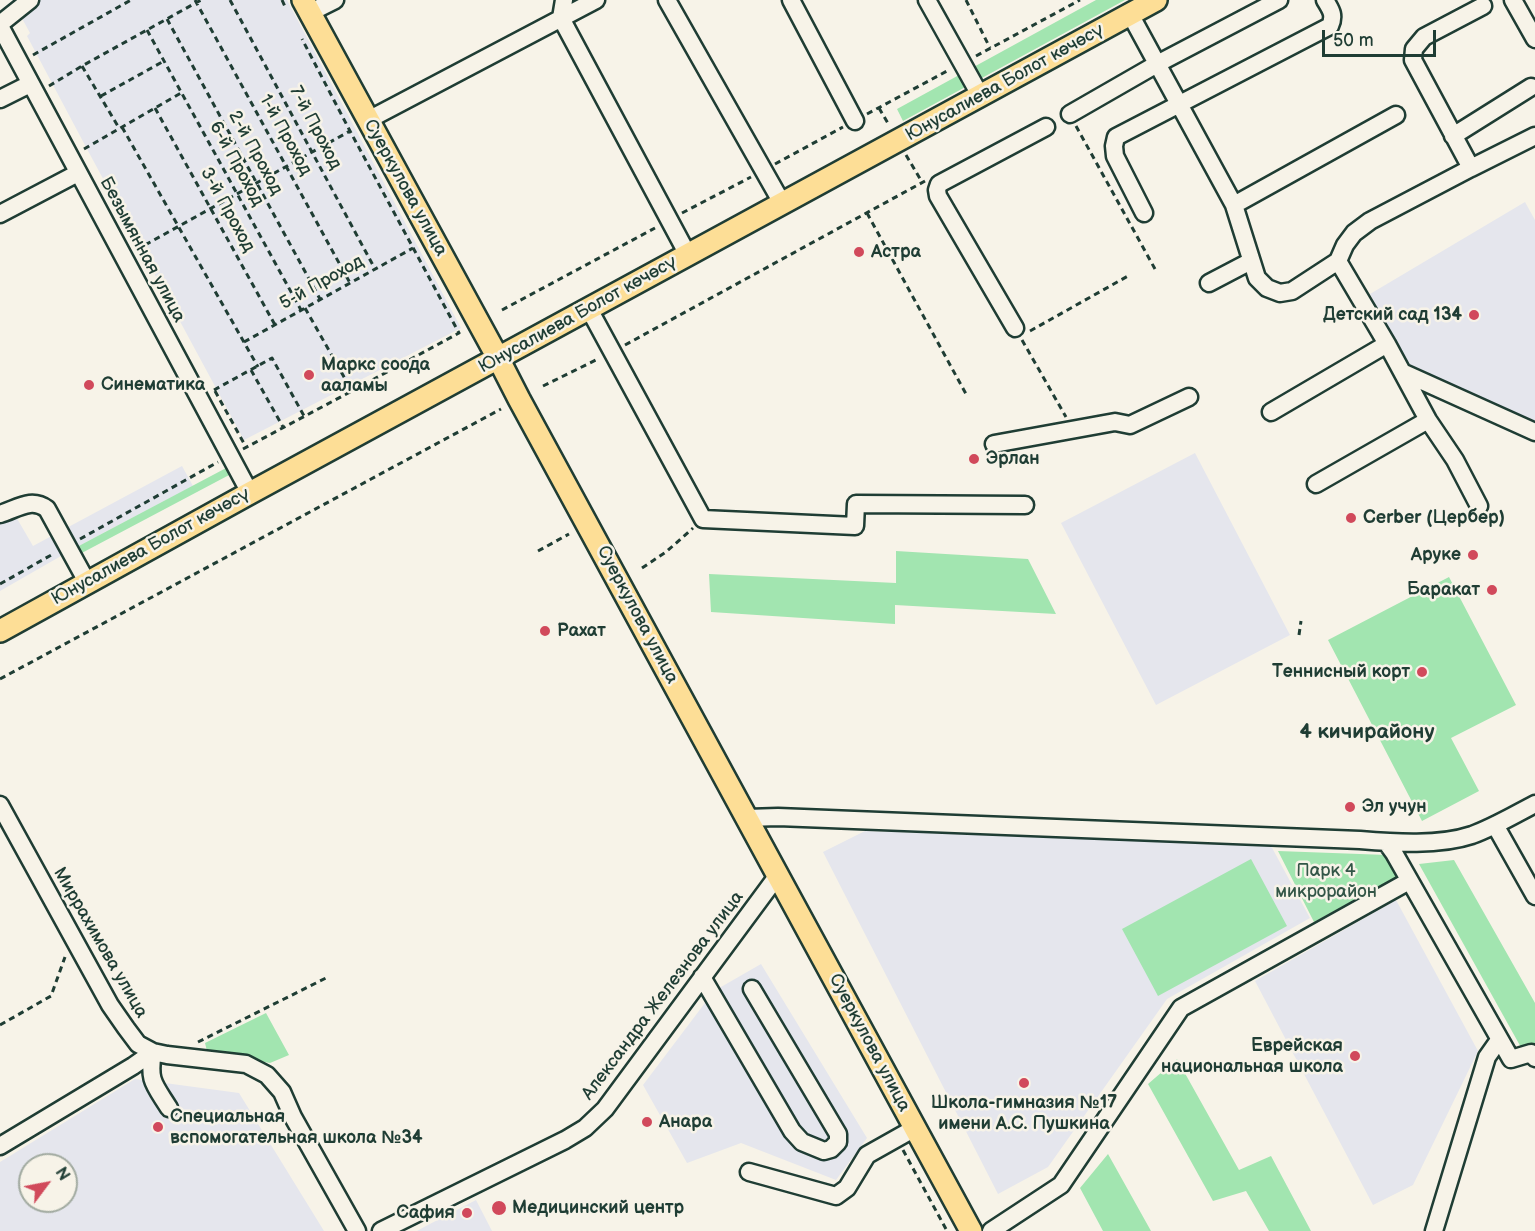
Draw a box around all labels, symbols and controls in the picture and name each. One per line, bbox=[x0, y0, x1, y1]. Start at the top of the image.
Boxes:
scale bar bbox=[1325, 18, 1439, 56]
street label: Юнусалиева Болот көчөсү bbox=[902, 19, 1108, 147]
text: 50 m bbox=[1333, 30, 1374, 51]
street label: 7-й Проход bbox=[284, 83, 346, 173]
street label: 1-й Проход bbox=[254, 91, 316, 179]
street label: 2-й Проход bbox=[223, 107, 287, 199]
street label: Суеркулова улица bbox=[358, 116, 452, 260]
street label: 6-й Проход bbox=[204, 118, 268, 210]
street label: 3-й Проход bbox=[195, 164, 259, 256]
street label: Безымянная улица bbox=[95, 174, 189, 326]
place label: Астра bbox=[871, 241, 921, 263]
marker: Астра bbox=[852, 245, 866, 259]
street label: 5-й Проход bbox=[276, 251, 368, 315]
street label: Юнусалиева Болот көчөсү bbox=[475, 251, 681, 379]
place label: Детский сад 134 bbox=[1323, 304, 1462, 326]
marker: Детский сад 134 bbox=[1467, 308, 1481, 322]
place label: Маркс соода ааламы bbox=[321, 354, 430, 397]
marker: Маркс соода ааламы bbox=[302, 368, 316, 382]
place label: Синематика bbox=[101, 374, 205, 396]
marker: Синематика bbox=[82, 378, 96, 392]
place label: Эрлан bbox=[986, 448, 1039, 470]
marker: Эрлан bbox=[967, 452, 981, 466]
street label: Юнусалиева Болот көчөсү bbox=[48, 483, 254, 611]
place label: Cerber (Цербер) bbox=[1363, 507, 1505, 529]
marker: Cerber (Цербер) bbox=[1344, 511, 1358, 525]
street label: Суеркулова улица bbox=[592, 542, 682, 688]
place label: Аруке bbox=[1411, 544, 1461, 566]
marker: Аруке bbox=[1466, 548, 1480, 562]
place label: Баракат bbox=[1407, 579, 1480, 601]
marker: Баракат bbox=[1485, 583, 1499, 597]
place label: Рахат bbox=[557, 620, 606, 642]
marker: Рахат bbox=[538, 624, 552, 638]
place label: Теннисный корт bbox=[1272, 661, 1410, 683]
marker: Теннисный корт bbox=[1415, 665, 1429, 679]
district label: 4 кичирайону bbox=[1299, 720, 1435, 746]
place label: Эл учун bbox=[1362, 796, 1426, 818]
marker: Эл учун bbox=[1343, 800, 1357, 814]
park label: Парк 4 микрорайон bbox=[1275, 860, 1377, 902]
street label: Миррахимова улица bbox=[48, 864, 152, 1022]
street label: Александра Железнова улица bbox=[577, 887, 749, 1105]
street label: Суеркулова улица bbox=[824, 970, 914, 1116]
place label: Еврейская национальная школа bbox=[1161, 1035, 1343, 1078]
marker: Еврейская национальная школа bbox=[1348, 1049, 1362, 1063]
marker: Школа-гимназия №17 имени А.С. Пушкина bbox=[1017, 1076, 1031, 1090]
place label: Школа-гимназия №17 имени А.С. Пушкина bbox=[931, 1092, 1117, 1134]
place label: Специальная вспомогательная школа №34 bbox=[170, 1106, 423, 1148]
place label: Анара bbox=[659, 1111, 712, 1133]
marker: Анара bbox=[640, 1115, 654, 1129]
marker: Специальная вспомогательная школа №34 bbox=[151, 1120, 165, 1134]
north arrow bbox=[18, 1153, 78, 1213]
text: N bbox=[51, 1164, 73, 1184]
place label: Медицинский центр bbox=[512, 1197, 684, 1219]
marker: Медицинский центр bbox=[490, 1199, 508, 1217]
place label: Сафия bbox=[396, 1202, 455, 1224]
marker: Сафия bbox=[460, 1206, 474, 1220]

